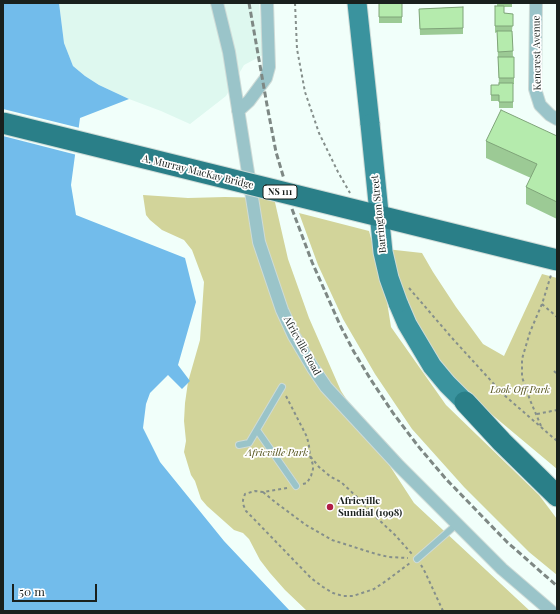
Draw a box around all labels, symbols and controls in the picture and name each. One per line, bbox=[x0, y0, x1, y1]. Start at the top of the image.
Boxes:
street label: Kencrest Avenue bbox=[530, 15, 544, 91]
street label: A. Murray MacKay Bridge bbox=[141, 152, 255, 192]
street label: Barrington Street bbox=[369, 174, 389, 254]
road number: NS 111 bbox=[263, 185, 297, 199]
street label: Africville Road bbox=[281, 314, 323, 378]
park label: Look Off Park bbox=[490, 384, 550, 396]
park label: Africville Park bbox=[246, 447, 308, 459]
place label: Africville Sundial (1998) bbox=[338, 495, 402, 518]
marker: Africville Sundial (1998) bbox=[325, 502, 335, 512]
scale bar bbox=[14, 576, 99, 602]
text: 50 m bbox=[19, 583, 45, 599]

